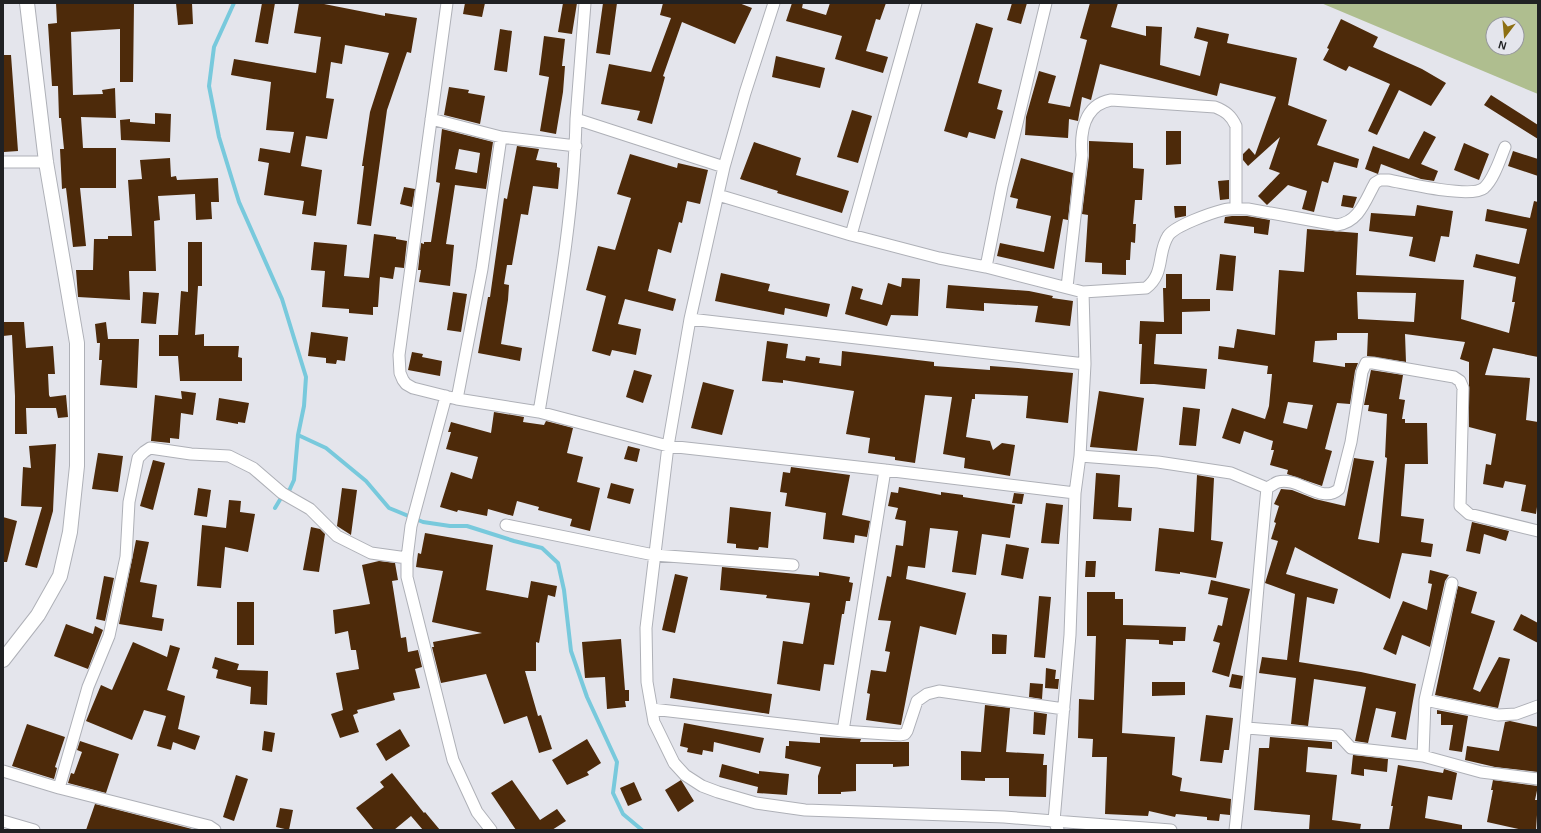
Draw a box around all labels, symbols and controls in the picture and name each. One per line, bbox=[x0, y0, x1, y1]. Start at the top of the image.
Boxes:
north arrow bbox=[1485, 16, 1525, 56]
text: N bbox=[1497, 39, 1508, 52]

